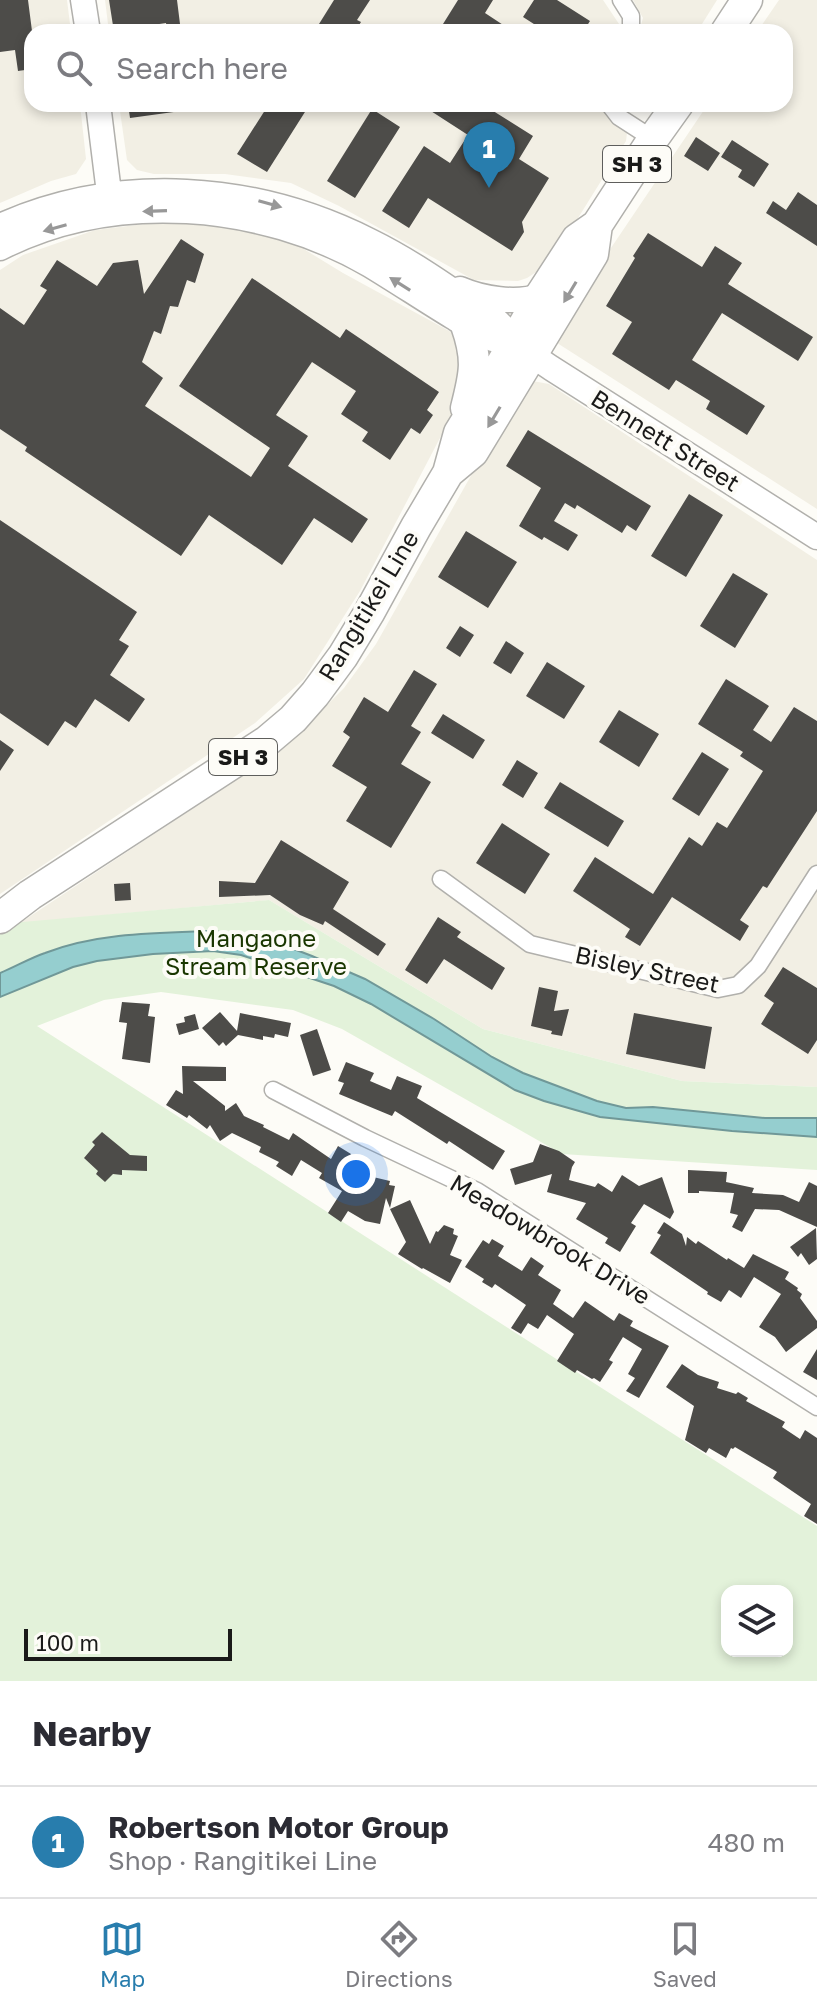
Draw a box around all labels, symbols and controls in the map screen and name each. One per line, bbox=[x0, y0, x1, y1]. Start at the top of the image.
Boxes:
search box bbox=[24, 24, 793, 112]
icon: search bbox=[52, 46, 96, 90]
text: Search here bbox=[116, 50, 288, 86]
pin: 1 bbox=[463, 122, 515, 188]
road number: SH 3 bbox=[603, 146, 671, 182]
one-way arrow bbox=[258, 198, 283, 210]
one-way arrow bbox=[142, 205, 167, 218]
one-way arrow bbox=[42, 222, 66, 235]
one-way arrow bbox=[389, 276, 410, 291]
one-way arrow bbox=[563, 281, 577, 303]
street label: Bennett Street bbox=[586, 383, 745, 497]
one-way arrow bbox=[487, 406, 501, 428]
street label: Rangitikei Line bbox=[312, 525, 424, 685]
road number: SH 3 bbox=[209, 739, 277, 775]
park label: Mangaone Stream Reserve bbox=[165, 923, 347, 980]
street label: Bisley Street bbox=[573, 939, 722, 998]
your location bbox=[336, 1154, 376, 1194]
street label: Meadowbrook Drive bbox=[446, 1168, 656, 1310]
map controls bbox=[721, 1585, 793, 1657]
button: layers bbox=[721, 1585, 793, 1657]
scale bar bbox=[24, 1625, 232, 1661]
text: 100 m bbox=[36, 1629, 99, 1656]
text: Nearby bbox=[32, 1713, 152, 1753]
text: Robertson Motor Group bbox=[108, 1809, 449, 1845]
text: 1 bbox=[51, 1827, 65, 1858]
text: 480 m bbox=[708, 1827, 785, 1858]
text: Shop · Rangitikei Line bbox=[108, 1845, 377, 1876]
tab: Map bbox=[100, 1917, 145, 1992]
tab: Directions bbox=[345, 1917, 453, 1992]
tab: Saved bbox=[653, 1917, 717, 1992]

